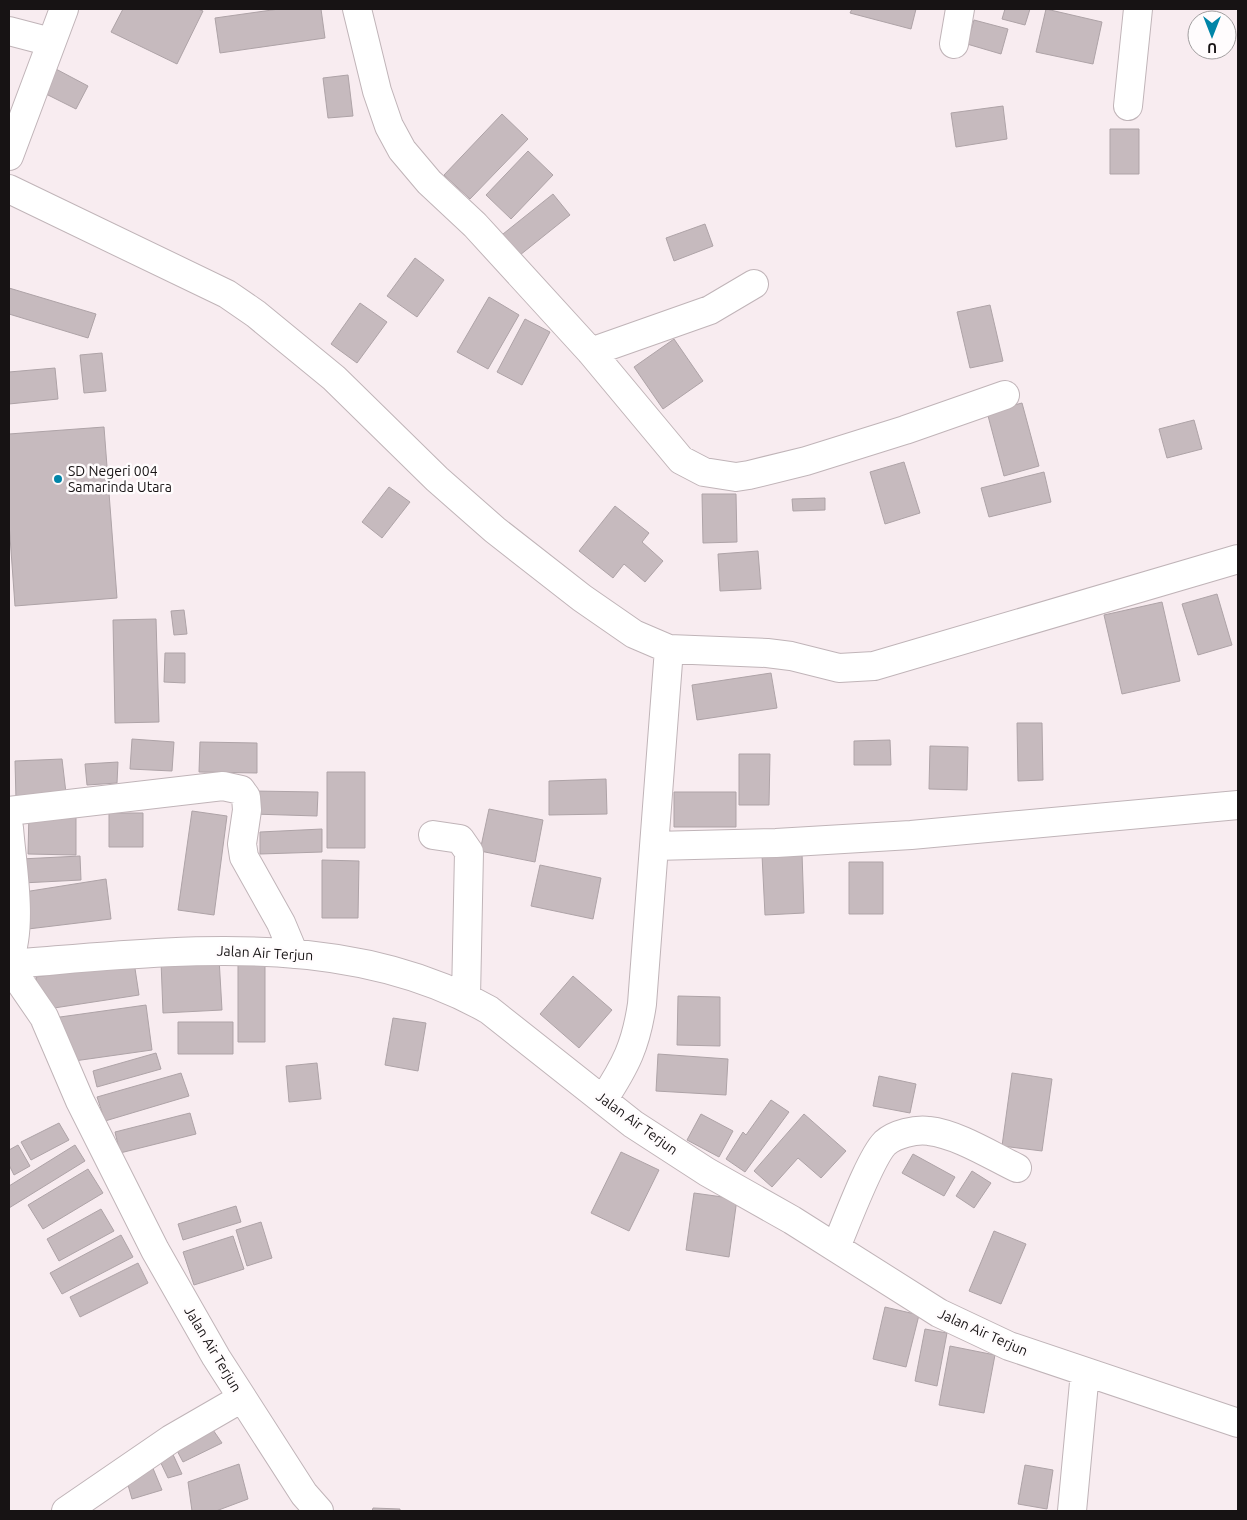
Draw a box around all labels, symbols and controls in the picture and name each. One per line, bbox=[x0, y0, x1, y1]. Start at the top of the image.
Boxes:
north arrow bbox=[1187, 10, 1237, 60]
text: U bbox=[1207, 40, 1217, 56]
place label: SD Negeri 004 Samarinda Utara bbox=[68, 463, 172, 495]
marker: SD Negeri 004 Samarinda Utara bbox=[52, 473, 64, 485]
street label: Jalan Air Terjun bbox=[216, 942, 314, 964]
street label: Jalan Air Terjun bbox=[593, 1088, 681, 1158]
street label: Jalan Air Terjun bbox=[181, 1303, 245, 1395]
street label: Jalan Air Terjun bbox=[936, 1305, 1030, 1359]

